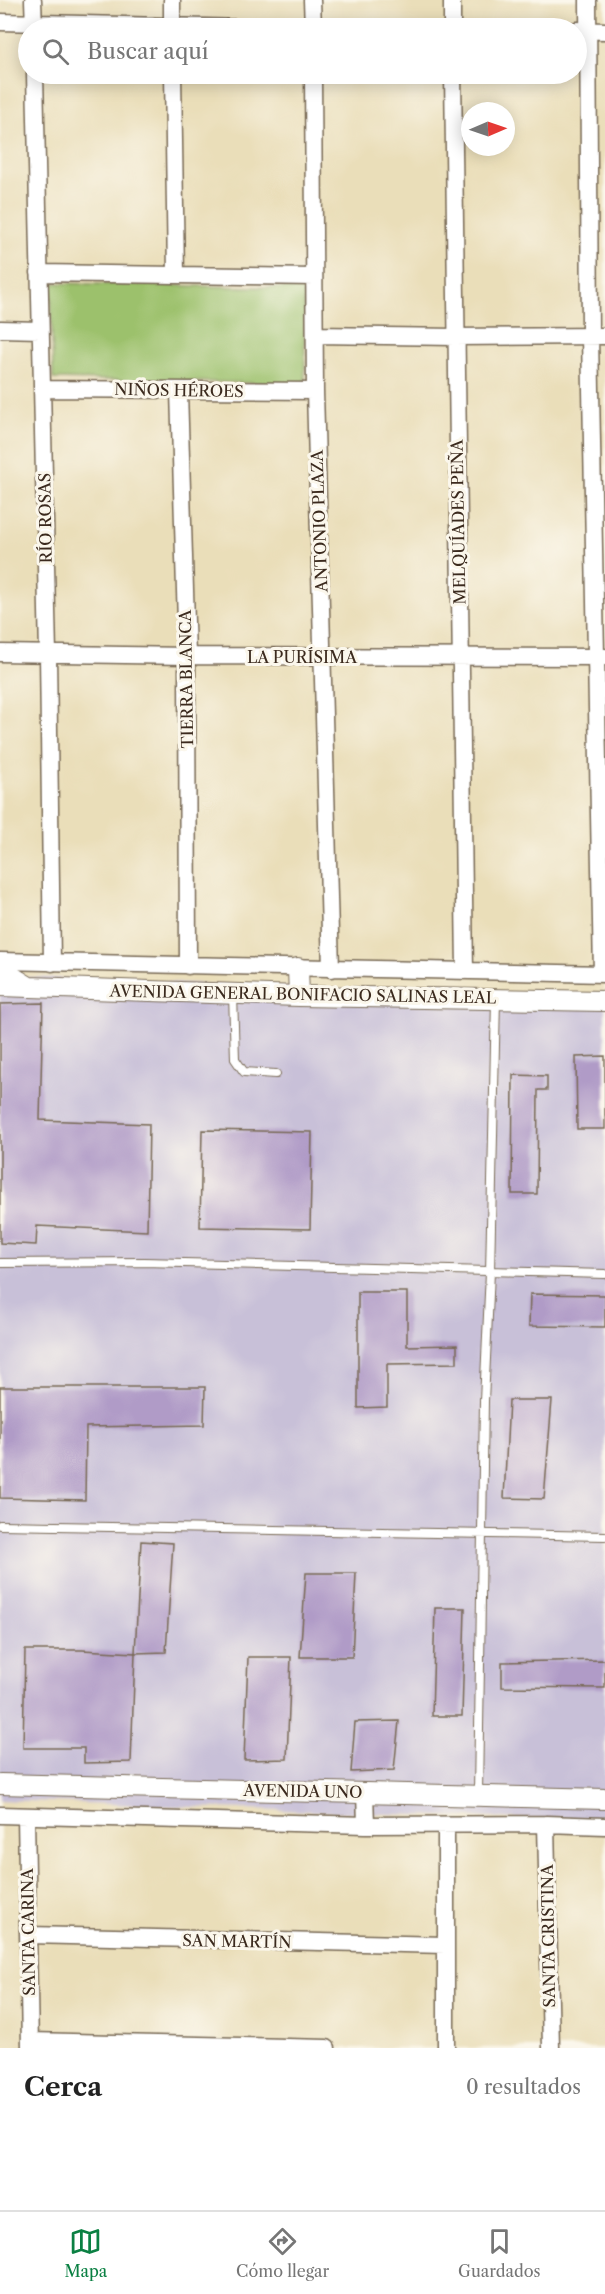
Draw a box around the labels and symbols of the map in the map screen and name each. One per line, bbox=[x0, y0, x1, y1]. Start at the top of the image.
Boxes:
north arrow bbox=[461, 102, 515, 156]
street label: NIÑOS HÉROES bbox=[114, 378, 244, 401]
street label: MELQUÍADES PEÑA bbox=[446, 438, 469, 605]
street label: ANTONIO PLAZA bbox=[306, 448, 332, 593]
street label: RÍO ROSAS bbox=[34, 472, 56, 564]
street label: TIERRA BLANCA bbox=[175, 608, 197, 748]
street label: LA PURÍSIMA bbox=[247, 647, 358, 667]
street label: AVENIDA GENERAL BONIFACIO SALINAS LEAL bbox=[108, 981, 497, 1007]
street label: AVENIDA UNO bbox=[242, 1780, 363, 1802]
street label: SANTA CRISTINA bbox=[537, 1863, 559, 2008]
street label: SANTA CARINA bbox=[17, 1867, 39, 1996]
street label: SAN MARTÍN bbox=[182, 1930, 292, 1952]

